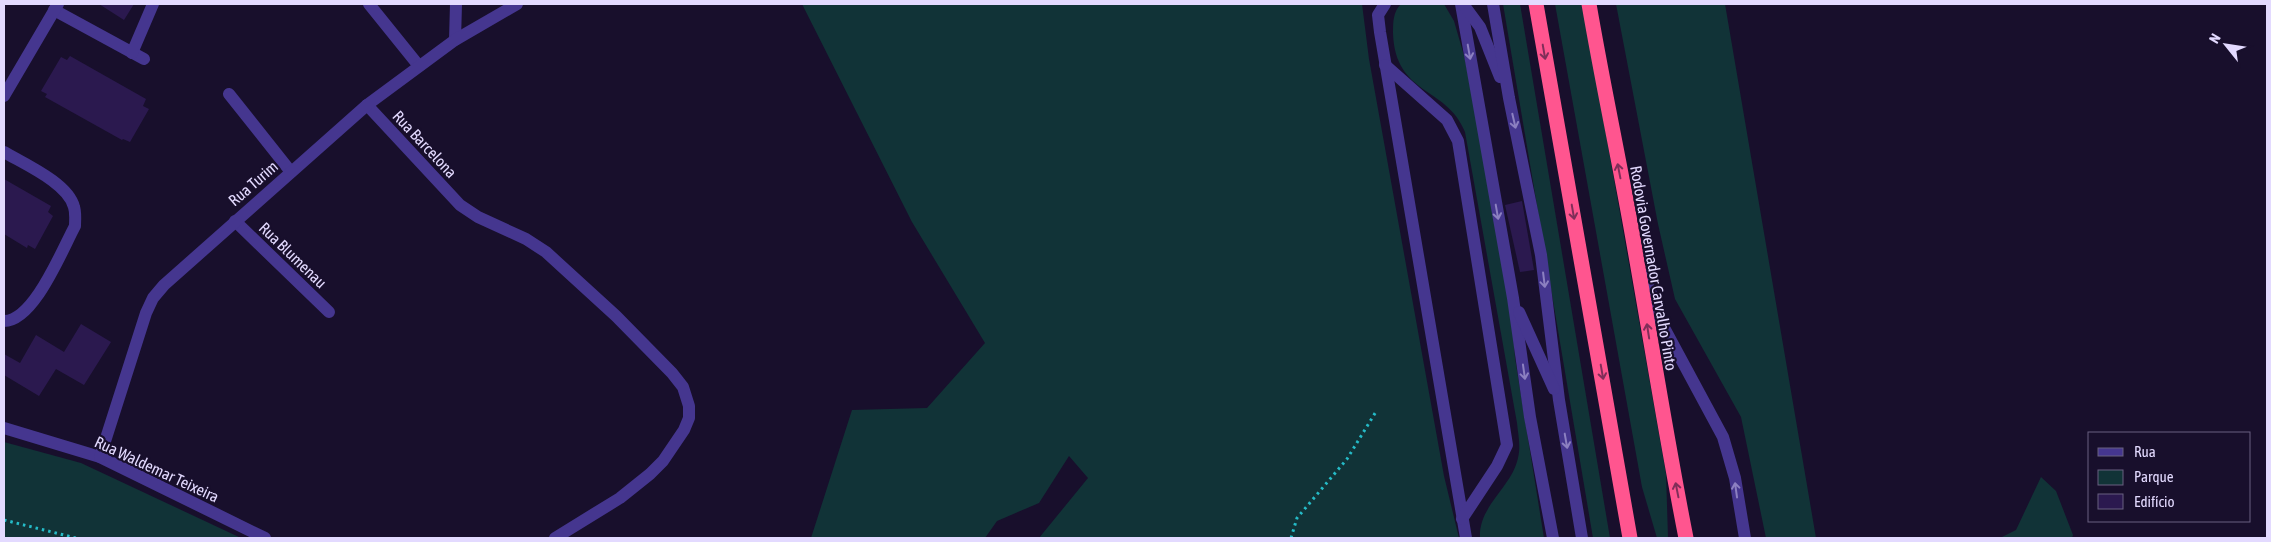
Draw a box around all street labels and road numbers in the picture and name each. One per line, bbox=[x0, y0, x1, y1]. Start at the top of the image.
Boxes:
street label: Rua Barcelona bbox=[389, 107, 461, 181]
street label: Rua Turim bbox=[225, 157, 281, 209]
street label: Rodovia Governador Carvalho Pinto bbox=[1627, 164, 1681, 372]
street label: Rua Blumenau bbox=[256, 218, 330, 292]
street label: Rua Waldemar Teixeira bbox=[92, 432, 222, 506]

